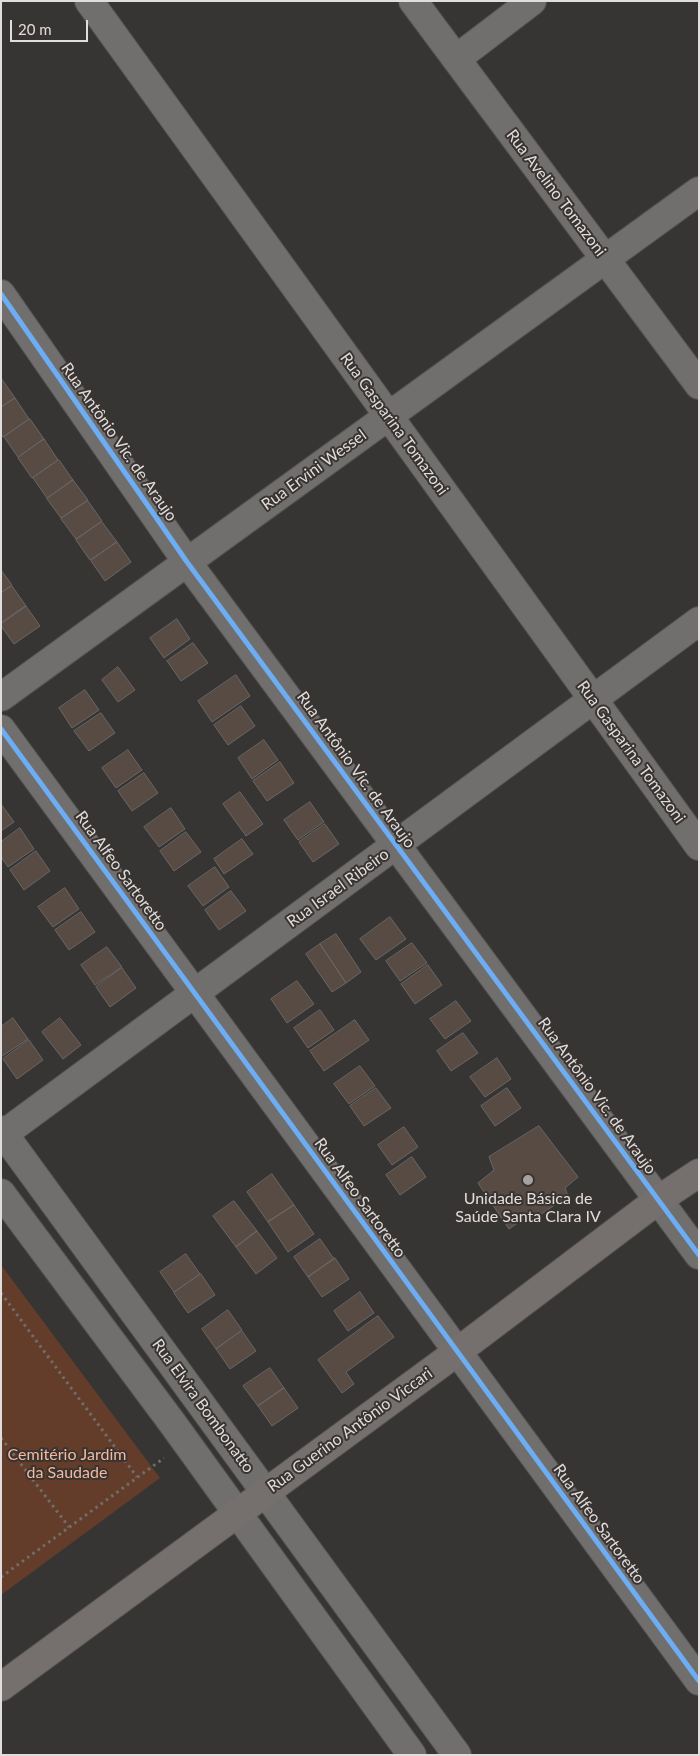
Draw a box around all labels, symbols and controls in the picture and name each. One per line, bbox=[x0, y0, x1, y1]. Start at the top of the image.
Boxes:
scale bar bbox=[12, 10, 90, 42]
text: 20 m bbox=[18, 20, 52, 38]
street label: Rua Avelino Tomazoni bbox=[502, 126, 610, 260]
street label: Rua Gasparina Tomazoni bbox=[336, 349, 452, 499]
street label: Rua Antônio Vic. de Araujo bbox=[57, 359, 181, 525]
street label: Rua Ervini Wessel bbox=[258, 426, 370, 514]
street label: Rua Gasparina Tomazoni bbox=[573, 677, 689, 827]
street label: Rua Antônio Vic. de Araujo bbox=[293, 688, 419, 852]
street label: Rua Alfeo Sartoretto bbox=[71, 807, 171, 935]
street label: Rua Israel Ribeiro bbox=[283, 845, 393, 931]
street label: Rua Antônio Vic. de Araujo bbox=[534, 1014, 660, 1178]
street label: Rua Alfeo Sartoretto bbox=[310, 1134, 410, 1262]
marker: Unidade Básica de Saúde Santa Clara IV bbox=[521, 1173, 535, 1187]
place label: Unidade Básica de Saúde Santa Clara IV bbox=[455, 1189, 601, 1227]
street label: Rua Elvira Bombonatto bbox=[148, 1335, 258, 1477]
street label: Rua Guerino Antônio Viccari bbox=[264, 1364, 436, 1496]
park label: Cemitério Jardim da Saudade bbox=[8, 1445, 126, 1483]
street label: Rua Alfeo Sartoretto bbox=[549, 1460, 649, 1588]

